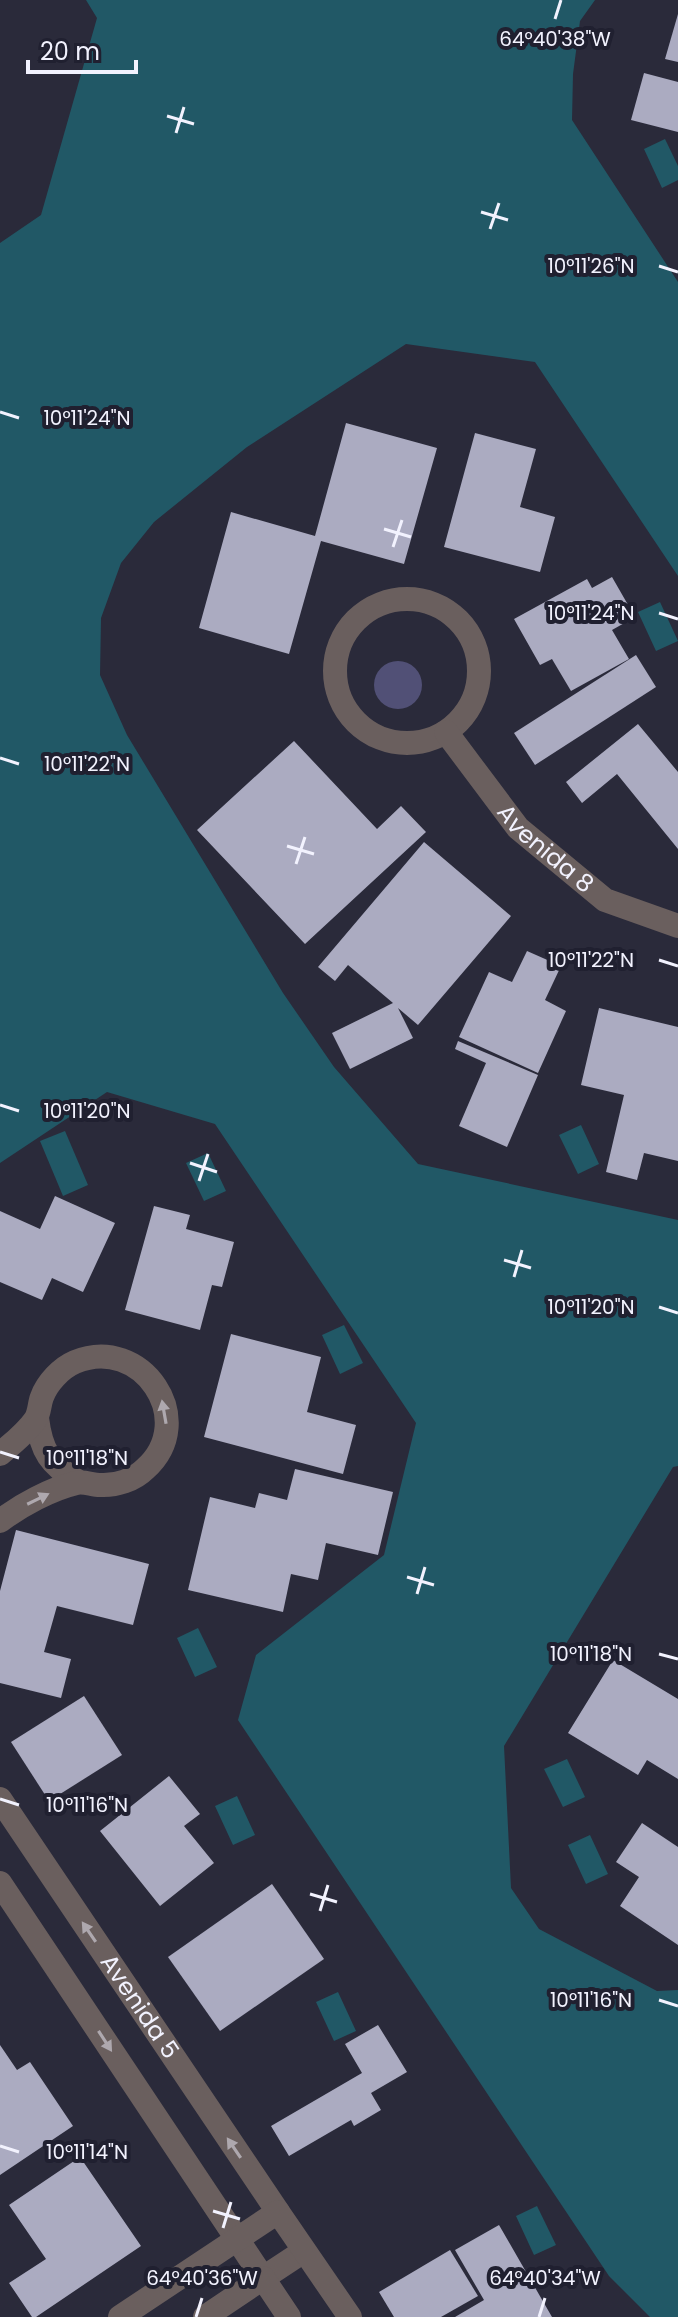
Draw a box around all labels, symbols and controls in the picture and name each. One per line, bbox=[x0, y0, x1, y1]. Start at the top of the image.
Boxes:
scale bar bbox=[28, 24, 136, 74]
text: 64°40'38"W bbox=[499, 25, 611, 53]
text: 20 m bbox=[40, 35, 100, 68]
text: 10°11'26"N bbox=[547, 252, 635, 280]
text: 10°11'24"N bbox=[43, 404, 131, 432]
text: 10°11'24"N bbox=[547, 599, 635, 627]
text: 10°11'22"N bbox=[44, 750, 130, 778]
street label: Avenida 8 bbox=[490, 797, 601, 900]
text: 10°11'22"N bbox=[548, 946, 634, 974]
text: 10°11'20"N bbox=[43, 1097, 131, 1125]
text: 10°11'20"N bbox=[547, 1293, 635, 1321]
one-way arrow bbox=[158, 1399, 170, 1424]
text: 10°11'18"N bbox=[46, 1444, 128, 1472]
one-way arrow bbox=[27, 1492, 50, 1506]
text: 10°11'18"N bbox=[550, 1640, 632, 1668]
text: 10°11'16"N bbox=[46, 1791, 128, 1819]
one-way arrow bbox=[82, 1922, 97, 1943]
street label: Avenida 5 bbox=[93, 1947, 187, 2065]
text: 10°11'16"N bbox=[550, 1986, 632, 2014]
one-way arrow bbox=[97, 2031, 112, 2052]
one-way arrow bbox=[227, 2137, 242, 2158]
text: 10°11'14"N bbox=[46, 2138, 128, 2166]
text: 64°40'36"W bbox=[146, 2264, 258, 2292]
text: 64°40'34"W bbox=[489, 2264, 601, 2292]

